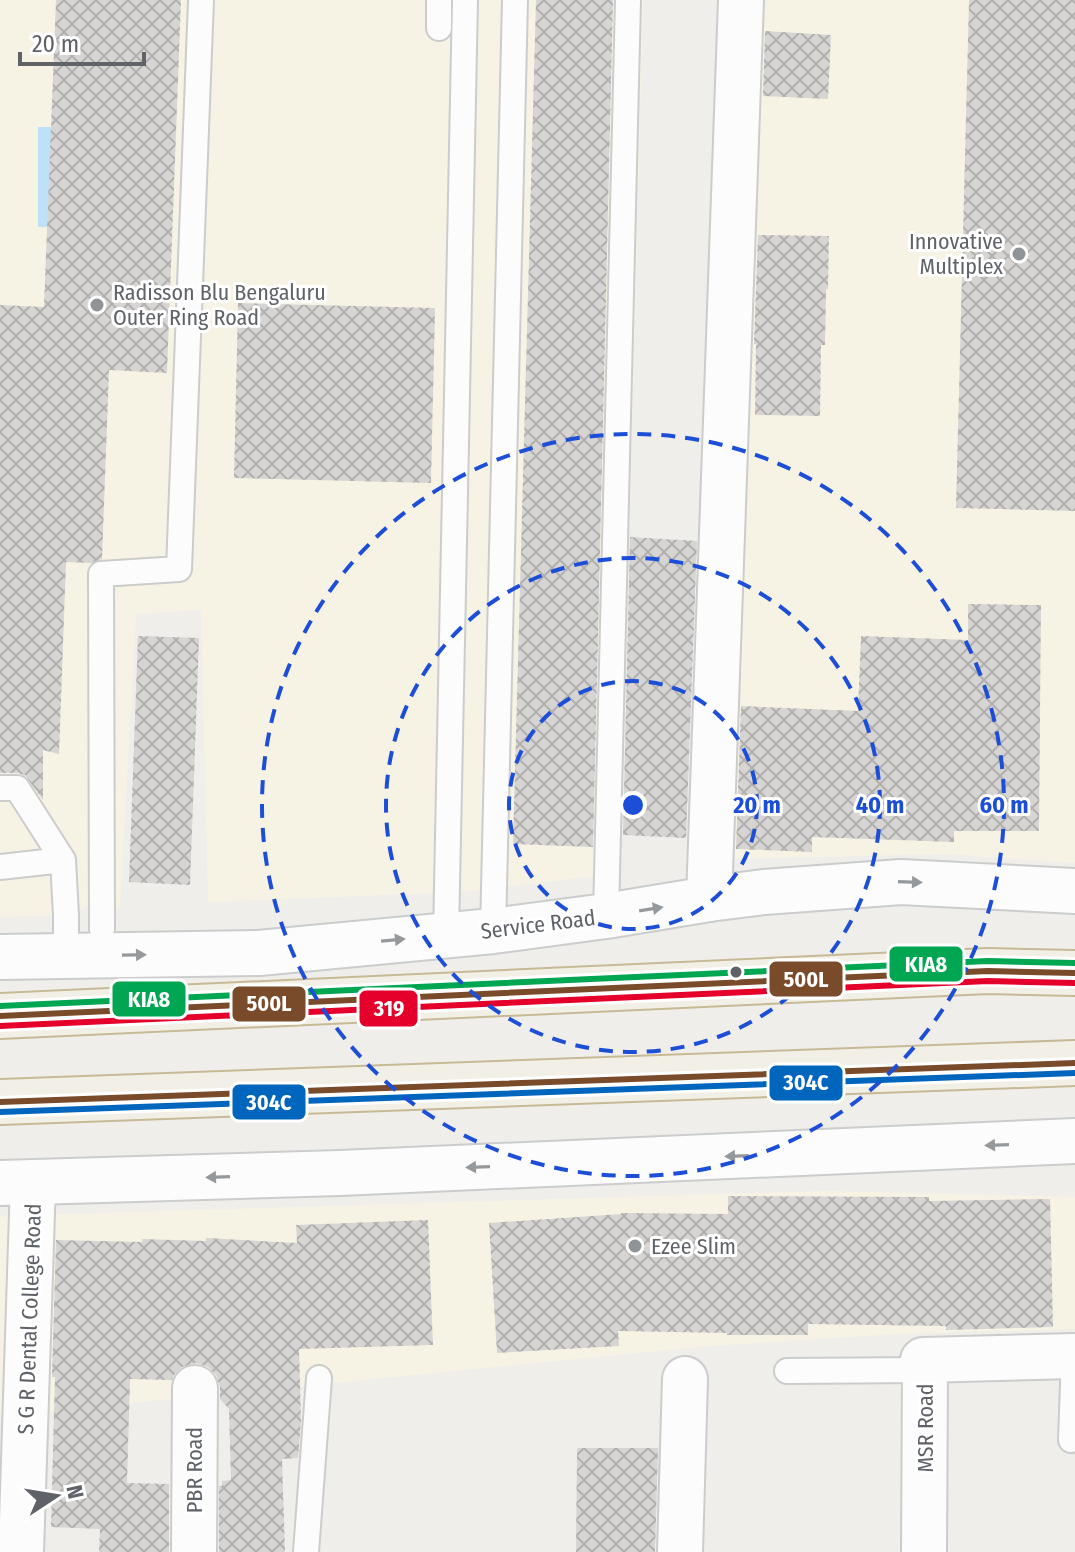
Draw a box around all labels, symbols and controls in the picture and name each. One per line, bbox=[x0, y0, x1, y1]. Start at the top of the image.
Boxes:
scale bar bbox=[20, 16, 144, 66]
text: 20 m bbox=[32, 30, 79, 58]
place label: Innovative Multiplex bbox=[909, 228, 1003, 280]
marker: Innovative Multiplex bbox=[1010, 245, 1028, 263]
place label: Radisson Blu Bengaluru Outer Ring Road bbox=[113, 279, 326, 331]
marker: Radisson Blu Bengaluru Outer Ring Road bbox=[88, 296, 106, 314]
centre of rings bbox=[619, 791, 647, 819]
text: 20 m bbox=[732, 791, 781, 819]
text: 40 m bbox=[856, 791, 904, 819]
text: 60 m bbox=[980, 791, 1028, 819]
one-way arrow bbox=[898, 876, 923, 889]
one-way arrow bbox=[639, 902, 664, 914]
street label: Service Road bbox=[479, 904, 597, 945]
one-way arrow bbox=[381, 933, 406, 946]
line badge: KIA8 bbox=[888, 945, 964, 983]
one-way arrow bbox=[122, 949, 147, 961]
text: KIA8 bbox=[905, 951, 948, 978]
line badge: 500L bbox=[768, 960, 844, 998]
unlabelled marker bbox=[728, 964, 744, 980]
text: 500L bbox=[783, 966, 829, 993]
line badge: KIA8 bbox=[111, 980, 187, 1018]
line badge: 500L bbox=[231, 985, 307, 1023]
text: KIA8 bbox=[128, 986, 171, 1013]
line badge: 319 bbox=[358, 989, 419, 1028]
text: 500L bbox=[246, 990, 292, 1017]
text: 319 bbox=[373, 995, 404, 1022]
line badge: 304C bbox=[768, 1064, 844, 1102]
text: 304C bbox=[782, 1069, 829, 1096]
line badge: 304C bbox=[231, 1083, 307, 1121]
text: 304C bbox=[245, 1089, 292, 1116]
one-way arrow bbox=[984, 1138, 1009, 1151]
one-way arrow bbox=[724, 1150, 749, 1163]
one-way arrow bbox=[465, 1161, 490, 1174]
one-way arrow bbox=[205, 1170, 230, 1183]
street label: S G R Dental College Road bbox=[12, 1203, 47, 1435]
place label: Ezee Slim bbox=[651, 1233, 736, 1260]
marker: Ezee Slim bbox=[626, 1237, 644, 1255]
street label: MSR Road bbox=[912, 1384, 939, 1473]
street label: PBR Road bbox=[181, 1427, 208, 1513]
north arrow bbox=[16, 1456, 96, 1536]
text: N bbox=[60, 1483, 90, 1501]

